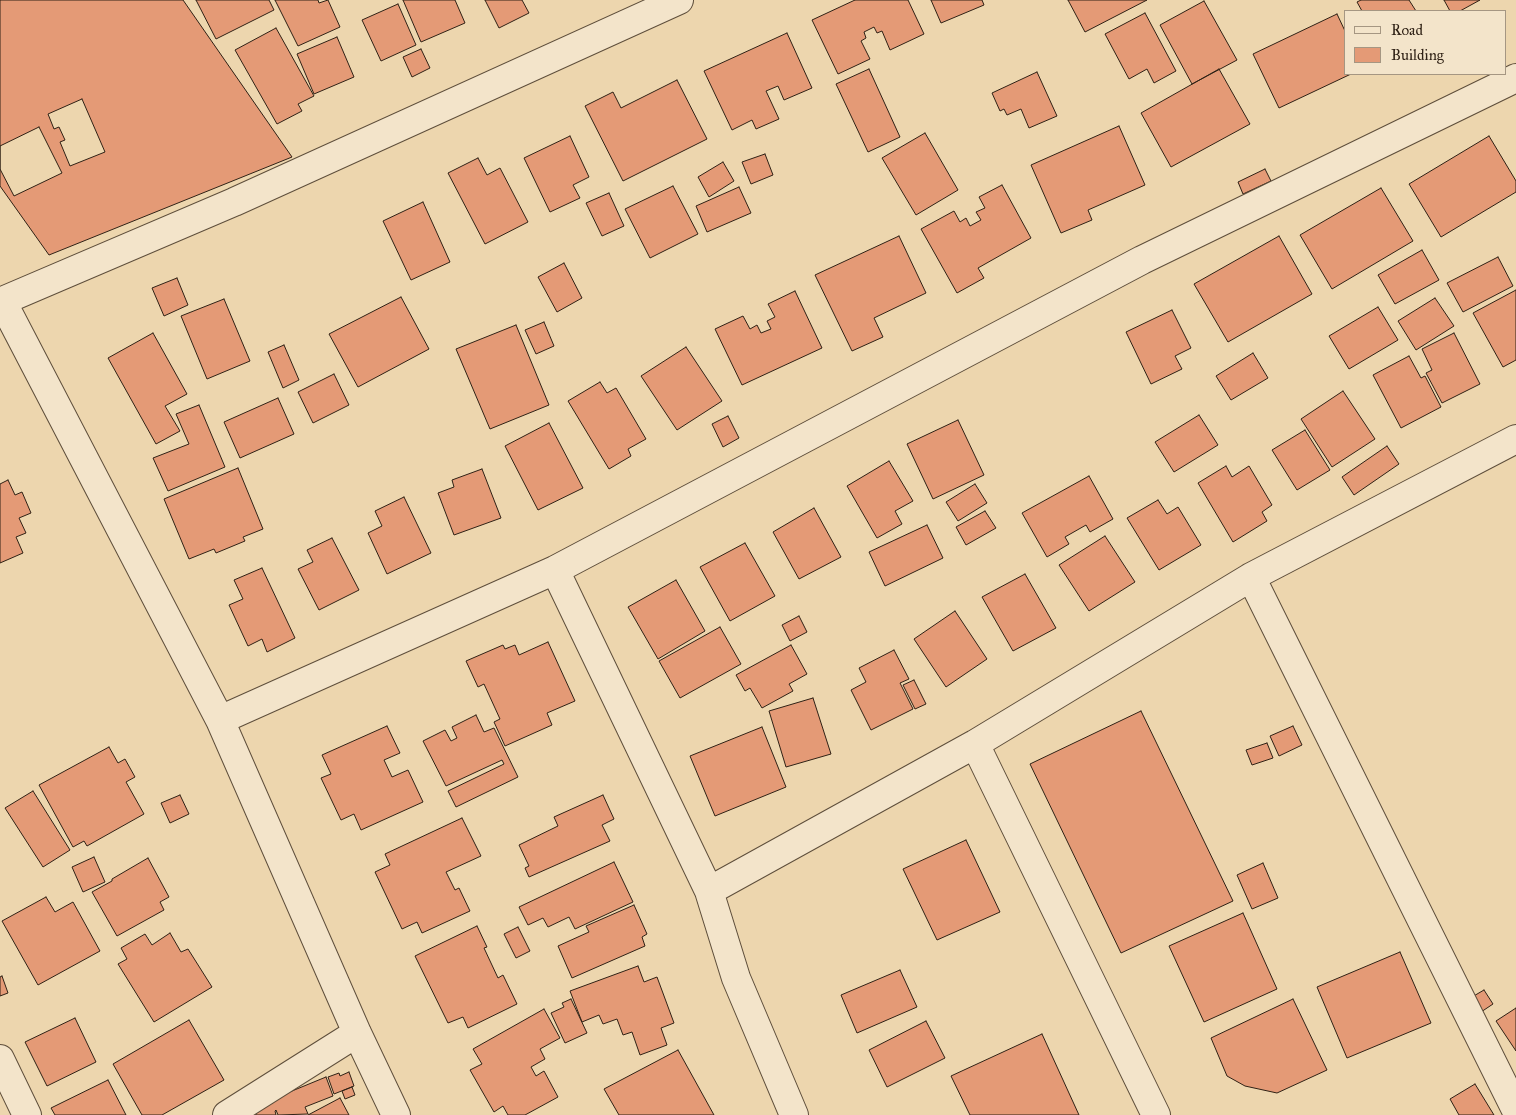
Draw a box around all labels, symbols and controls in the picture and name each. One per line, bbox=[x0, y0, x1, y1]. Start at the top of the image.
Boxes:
legend bbox=[1344, 10, 1506, 75]
text: Road bbox=[1391, 21, 1423, 39]
text: Building bbox=[1391, 46, 1444, 64]

